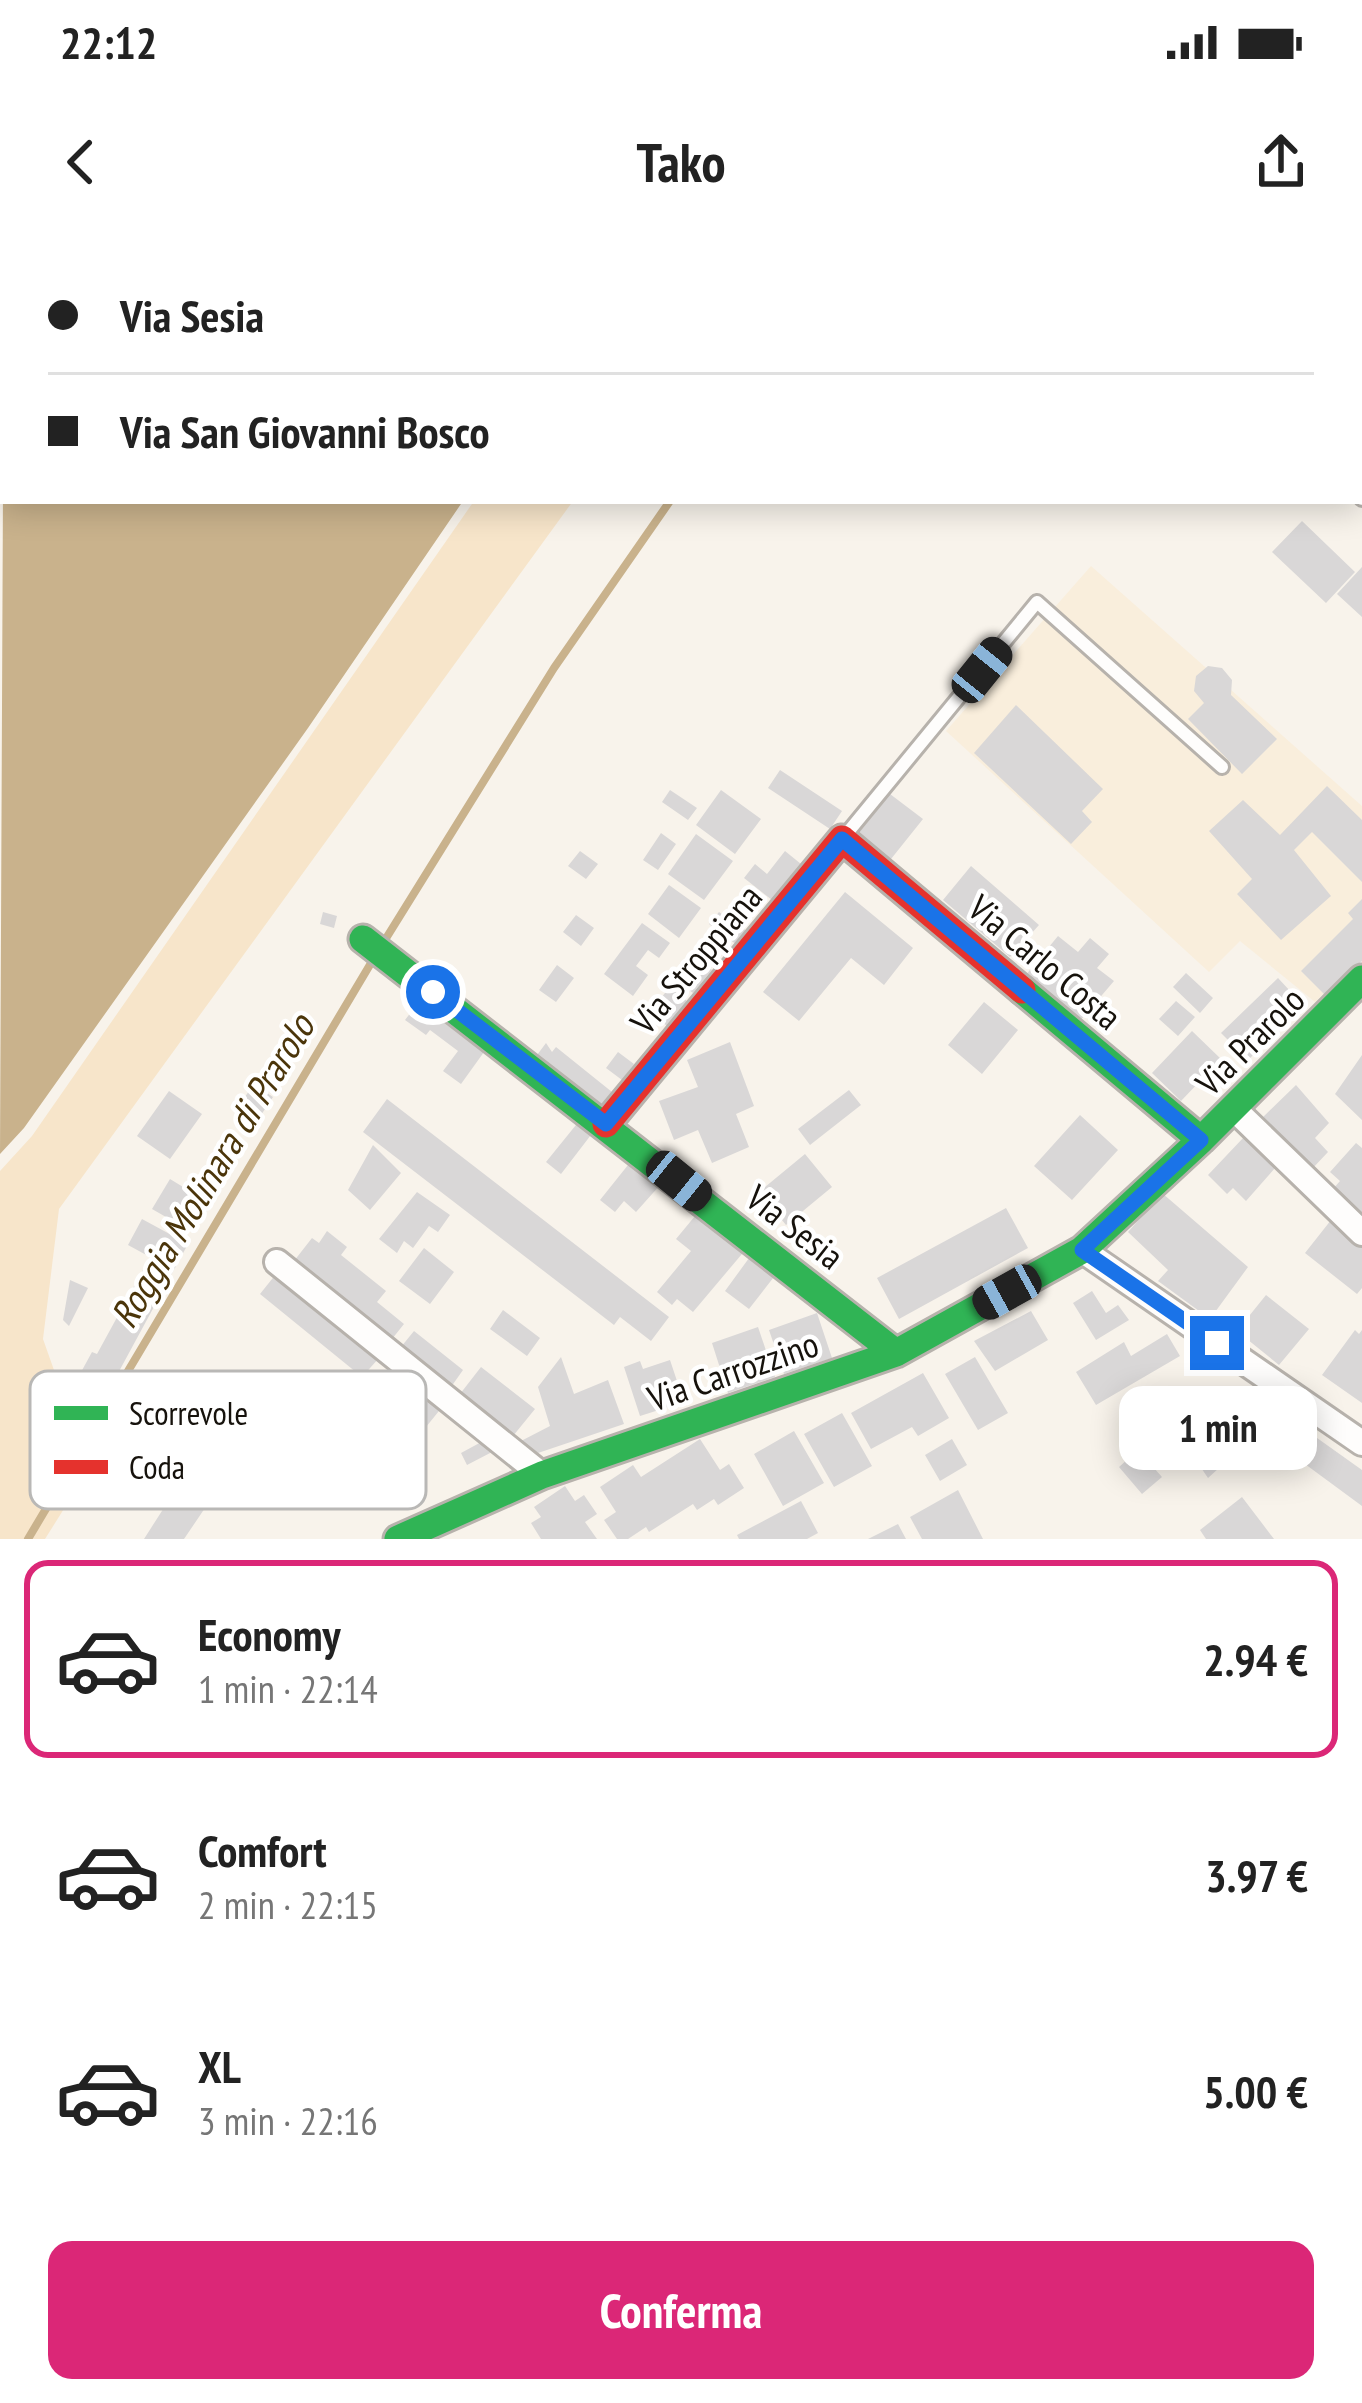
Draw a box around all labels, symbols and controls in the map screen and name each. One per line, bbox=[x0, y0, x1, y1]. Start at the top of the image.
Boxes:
text: 22:12 bbox=[60, 13, 157, 71]
text: Tako bbox=[637, 127, 726, 197]
icon: back bbox=[48, 129, 114, 195]
icon: share bbox=[1248, 129, 1314, 195]
text: Via Sesia bbox=[120, 286, 264, 344]
text: Via San Giovanni Bosco bbox=[120, 402, 489, 460]
car bbox=[945, 631, 1019, 709]
street label: Via Stroppiana bbox=[619, 874, 772, 1044]
street label: Via Carlo Costa bbox=[958, 883, 1132, 1039]
route start bbox=[406, 965, 460, 1019]
street label: Via Prarolo bbox=[1184, 976, 1314, 1106]
water label: Roggia Molinara di Prarolo bbox=[98, 1002, 327, 1337]
car bbox=[640, 1144, 718, 1218]
street label: Via Sesia bbox=[736, 1173, 854, 1279]
car bbox=[967, 1259, 1047, 1325]
route end bbox=[1190, 1316, 1244, 1370]
street label: Via Carrozzino bbox=[641, 1320, 824, 1422]
legend bbox=[30, 1371, 426, 1509]
callout: 1 min bbox=[1118, 1385, 1316, 1469]
text: Scorrevole bbox=[129, 1391, 248, 1434]
text: 1 min bbox=[1179, 1402, 1257, 1453]
text: Coda bbox=[129, 1445, 185, 1488]
icon: car bbox=[54, 1605, 162, 1713]
text: Economy bbox=[198, 1605, 341, 1663]
text: 2.94 € bbox=[1203, 1630, 1308, 1688]
text: 1 min · 22:14 bbox=[198, 1663, 378, 1714]
icon: car bbox=[54, 1821, 162, 1929]
text: Comfort bbox=[198, 1821, 327, 1879]
text: 3.97 € bbox=[1205, 1846, 1308, 1904]
text: 2 min · 22:15 bbox=[198, 1879, 378, 1930]
icon: car bbox=[54, 2037, 162, 2145]
text: XL bbox=[198, 2037, 241, 2095]
text: 5.00 € bbox=[1203, 2062, 1308, 2120]
text: 3 min · 22:16 bbox=[198, 2095, 378, 2146]
button: Conferma bbox=[48, 2241, 1314, 2379]

